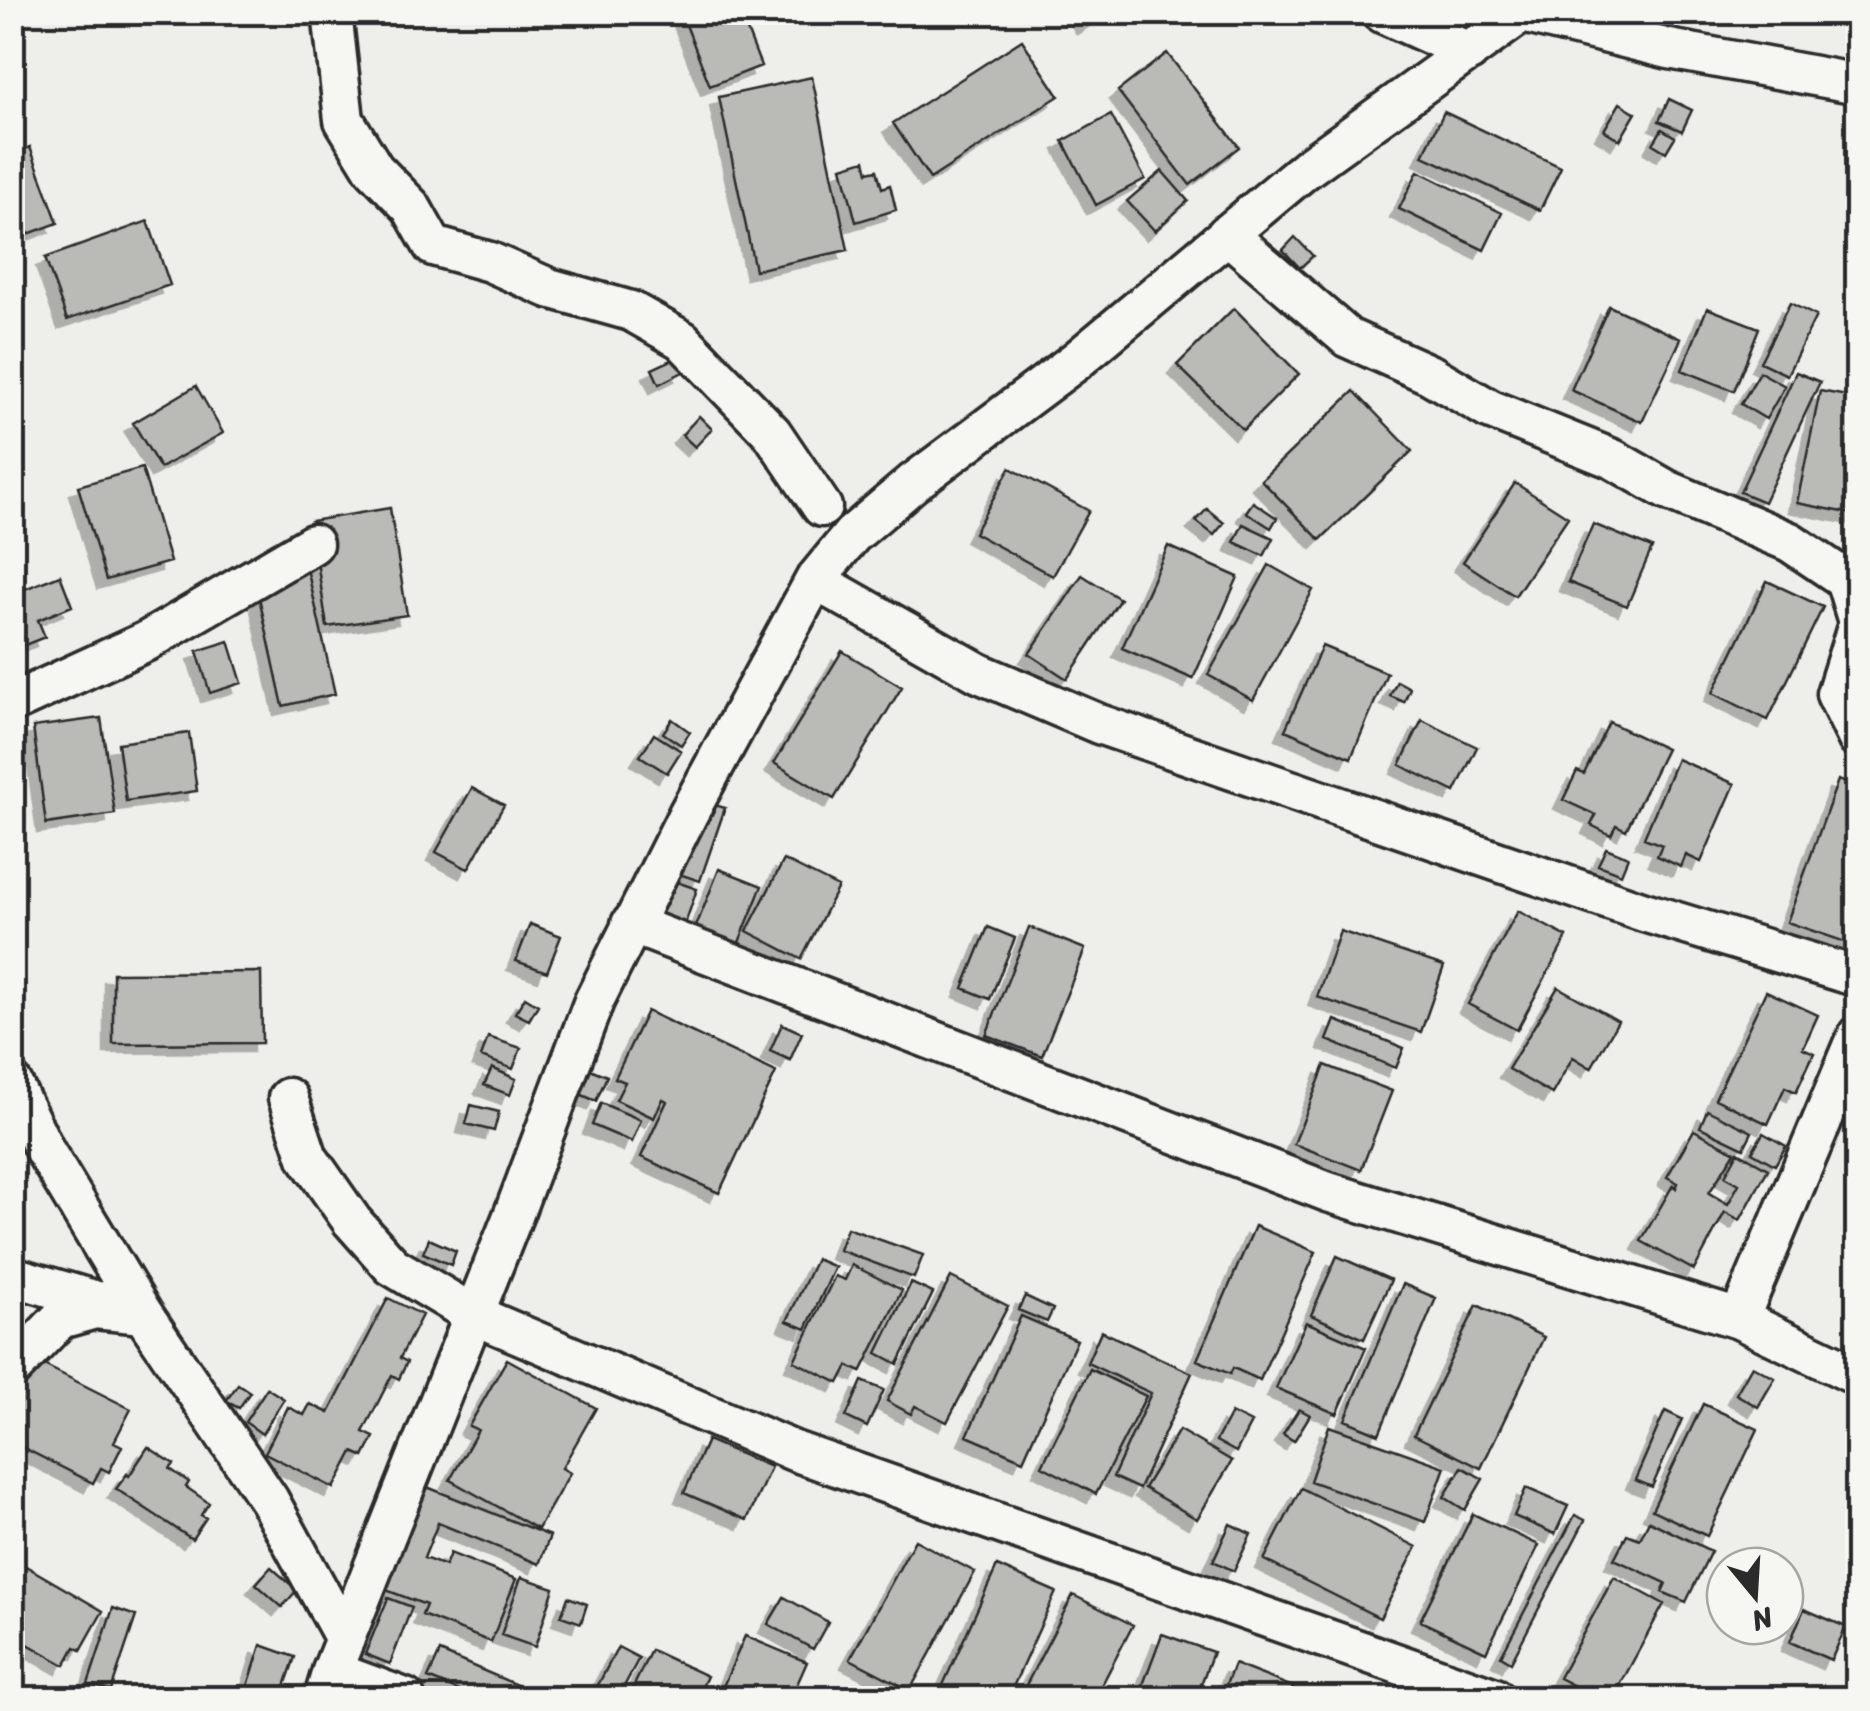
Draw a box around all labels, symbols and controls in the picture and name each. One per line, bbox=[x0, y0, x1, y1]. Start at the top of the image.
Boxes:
north arrow bbox=[1705, 1546, 1805, 1646]
text: N bbox=[1745, 1593, 1780, 1646]

